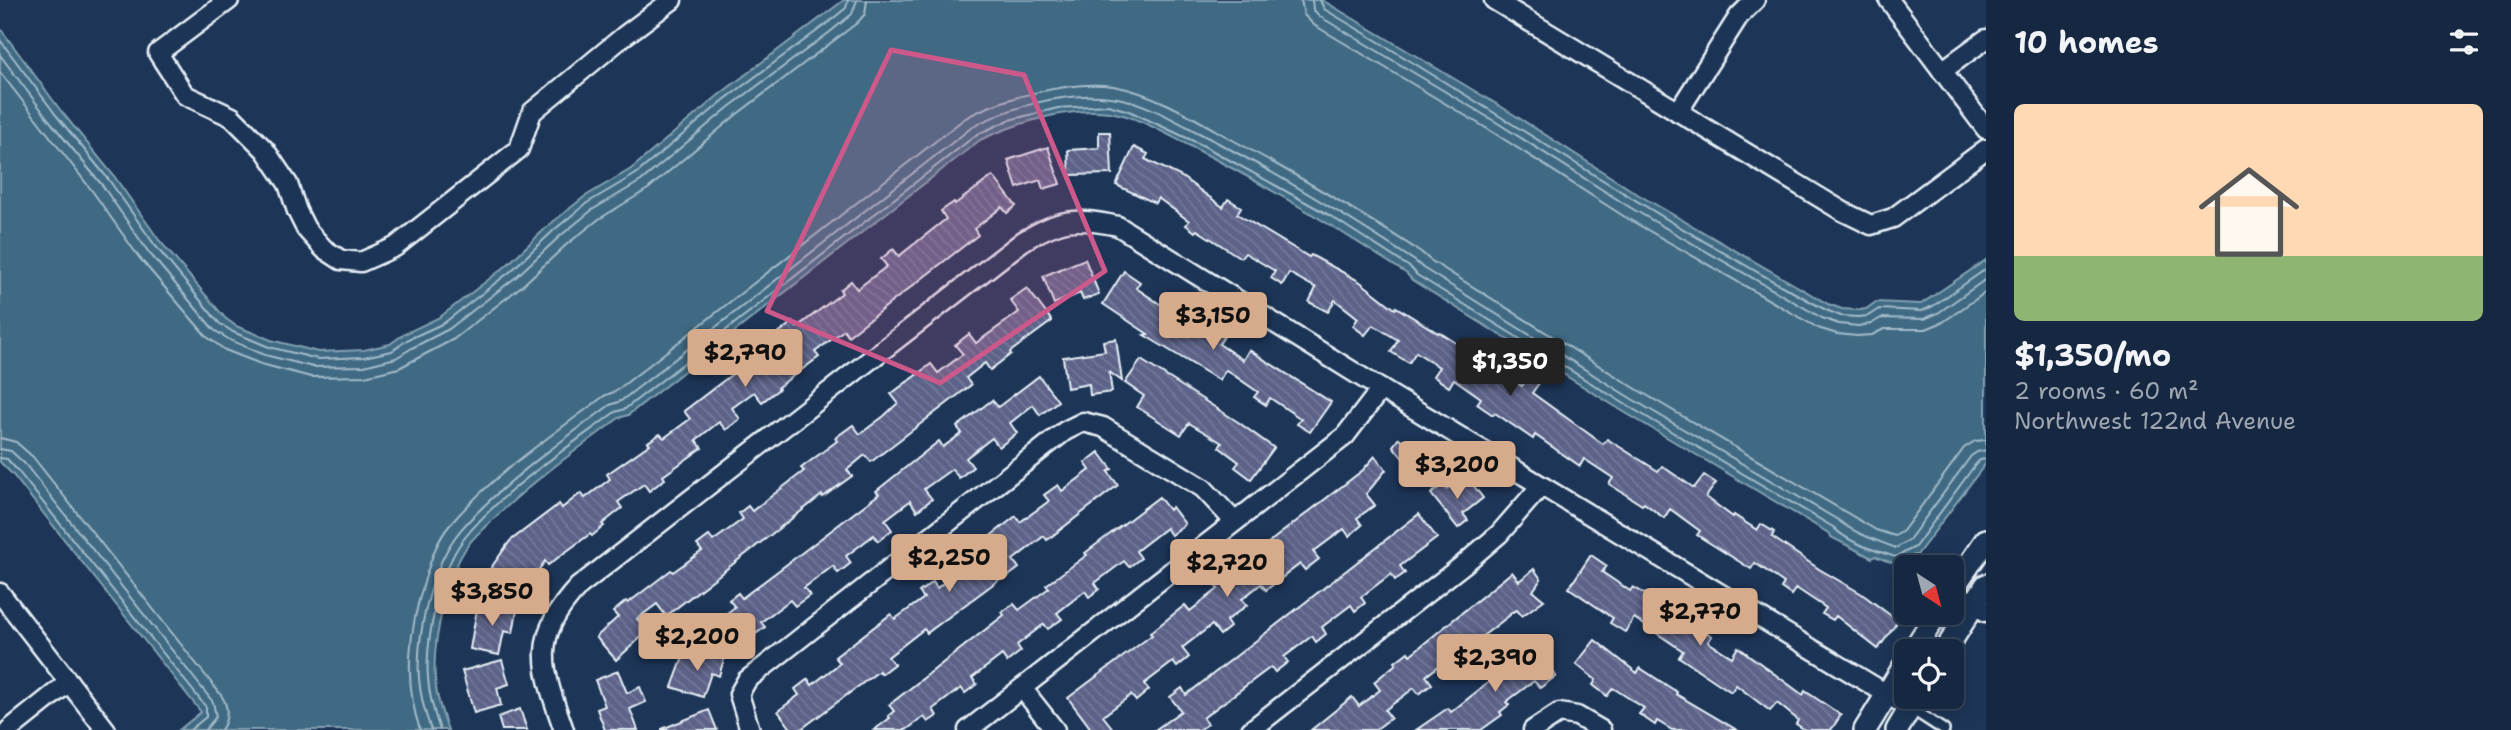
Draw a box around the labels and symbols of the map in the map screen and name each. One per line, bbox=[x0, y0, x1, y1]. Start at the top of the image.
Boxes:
pin: $3,150 bbox=[1156, 292, 1270, 352]
pin: $2,790 bbox=[688, 330, 802, 389]
pin: $1,350 bbox=[1453, 338, 1567, 398]
pin: $3,200 bbox=[1400, 442, 1514, 501]
pin: $2,250 bbox=[892, 534, 1006, 594]
pin: $2,720 bbox=[1170, 540, 1284, 599]
north arrow bbox=[1894, 555, 1964, 625]
pin: $3,850 bbox=[435, 568, 549, 628]
pin: $2,770 bbox=[1643, 588, 1757, 648]
pin: $2,200 bbox=[640, 614, 754, 673]
pin: $2,390 bbox=[1438, 634, 1552, 694]

